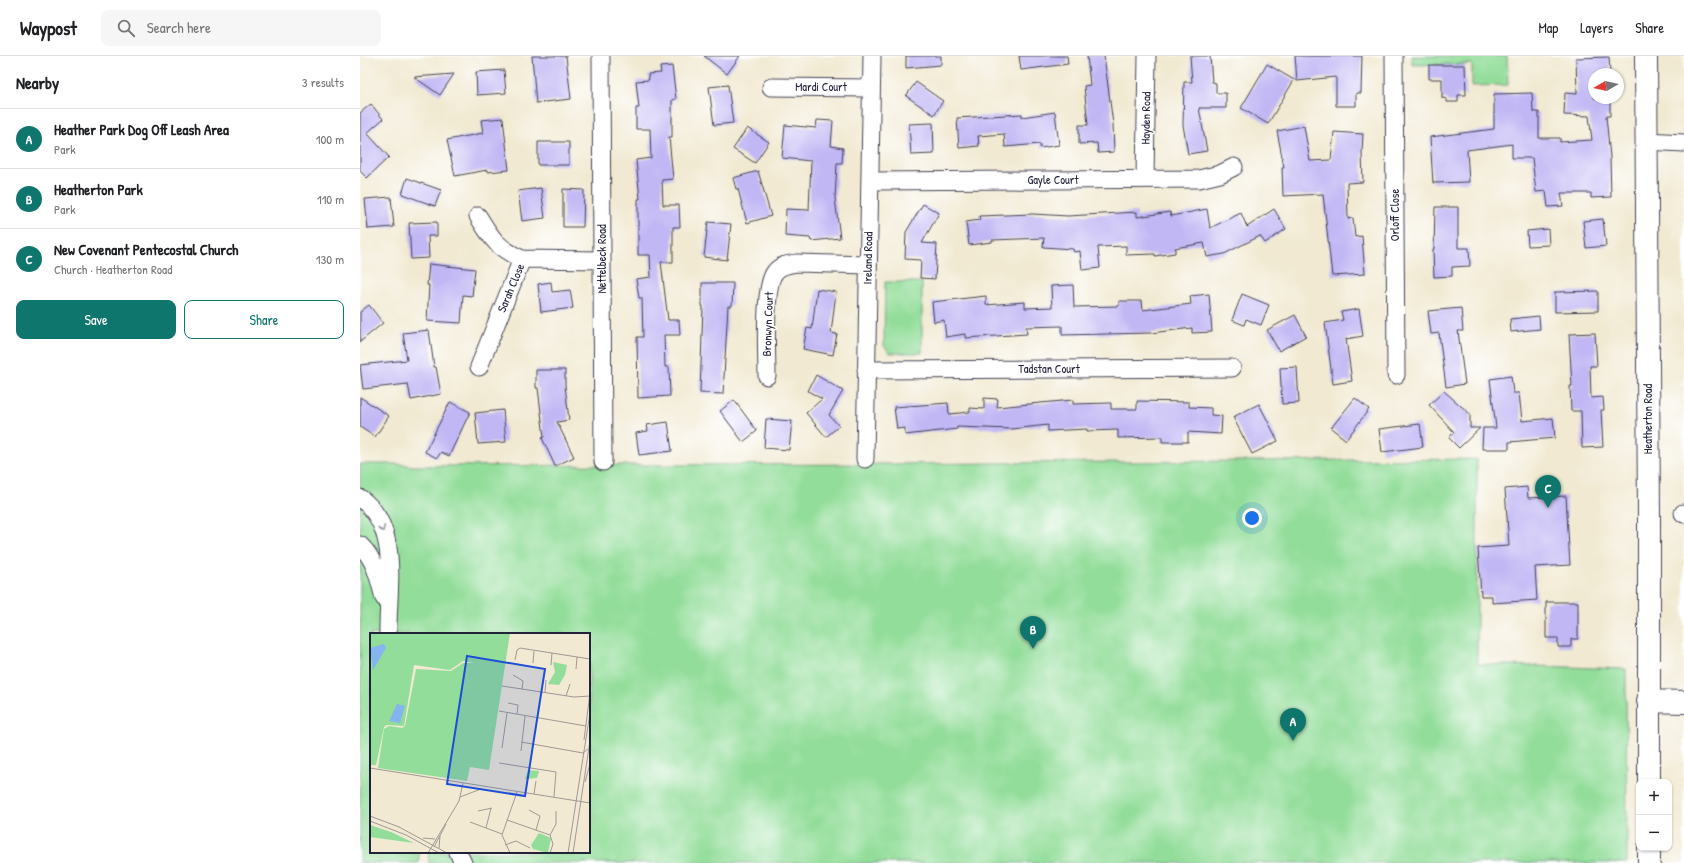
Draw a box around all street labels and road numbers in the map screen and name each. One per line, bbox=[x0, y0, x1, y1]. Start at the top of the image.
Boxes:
street label: Mardi Court bbox=[795, 78, 848, 95]
street label: Hayden Road bbox=[1137, 91, 1154, 144]
street label: Gayle Court bbox=[1027, 171, 1079, 188]
street label: Orloff Close bbox=[1386, 189, 1403, 241]
street label: Nettelbeck Road bbox=[593, 224, 610, 294]
street label: Ireland Road bbox=[859, 231, 876, 284]
street label: Sarah Close bbox=[493, 261, 528, 315]
street label: Bronwyn Court bbox=[758, 290, 777, 357]
street label: Tadstan Court bbox=[1018, 360, 1081, 377]
street label: Heatherton Road bbox=[1639, 383, 1656, 454]

